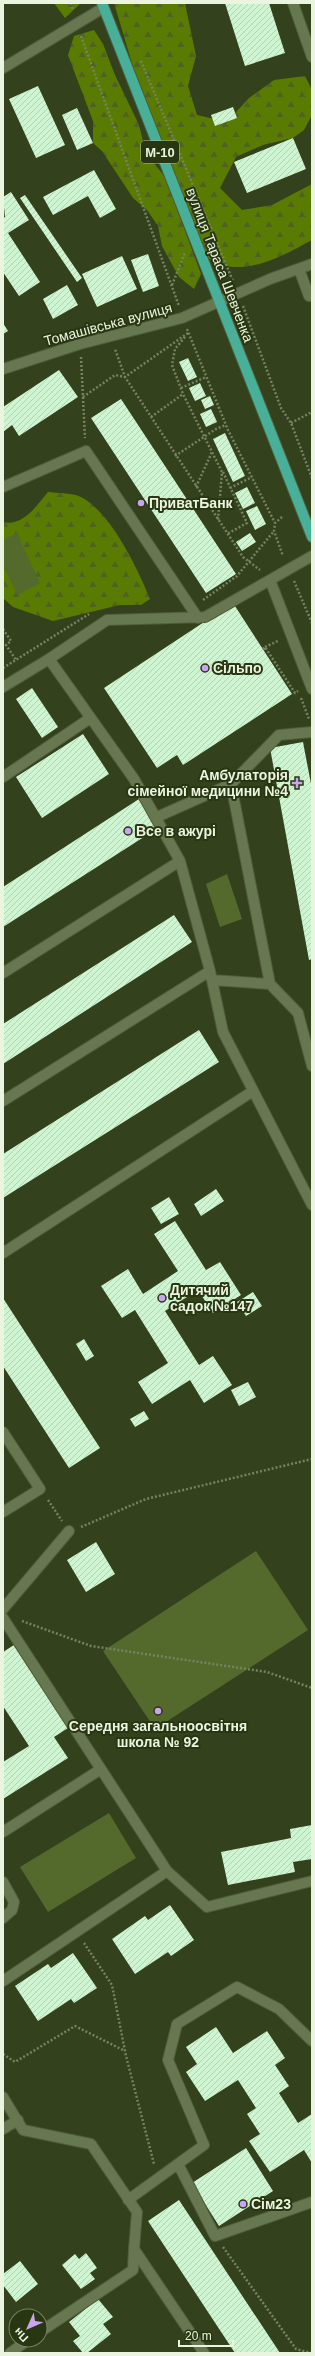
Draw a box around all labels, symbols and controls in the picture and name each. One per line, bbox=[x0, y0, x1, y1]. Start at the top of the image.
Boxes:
road number: М-10 bbox=[141, 141, 179, 163]
street label: вулиця Тараса Шевченка bbox=[183, 186, 257, 344]
street label: Томашівська вулиця bbox=[42, 299, 174, 349]
place label: ПриватБанк bbox=[149, 495, 234, 511]
marker: ПриватБанк bbox=[136, 498, 146, 508]
place label: Сільпо bbox=[213, 660, 262, 676]
marker: Сільпо bbox=[200, 663, 210, 673]
place label: Амбулаторія сімейної медицини №4 bbox=[128, 767, 288, 799]
marker: Амбулаторія сімейної медицини №4 bbox=[291, 777, 303, 789]
place label: Все в ажурі bbox=[136, 823, 216, 839]
marker: Все в ажурі bbox=[123, 826, 133, 836]
place label: Дитячий садок №147 bbox=[170, 1282, 253, 1314]
marker: Дитячий садок №147 bbox=[157, 1293, 167, 1303]
marker: Середня загальноосвітня школа № 92 bbox=[153, 1706, 163, 1716]
place label: Середня загальноосвітня школа № 92 bbox=[69, 1718, 247, 1750]
place label: Сім23 bbox=[251, 2196, 291, 2212]
marker: Сім23 bbox=[238, 2199, 248, 2209]
north arrow bbox=[8, 2308, 48, 2348]
scale bar bbox=[179, 2322, 233, 2348]
text: Пн bbox=[12, 2326, 30, 2344]
text: 20 m bbox=[185, 2329, 212, 2343]

